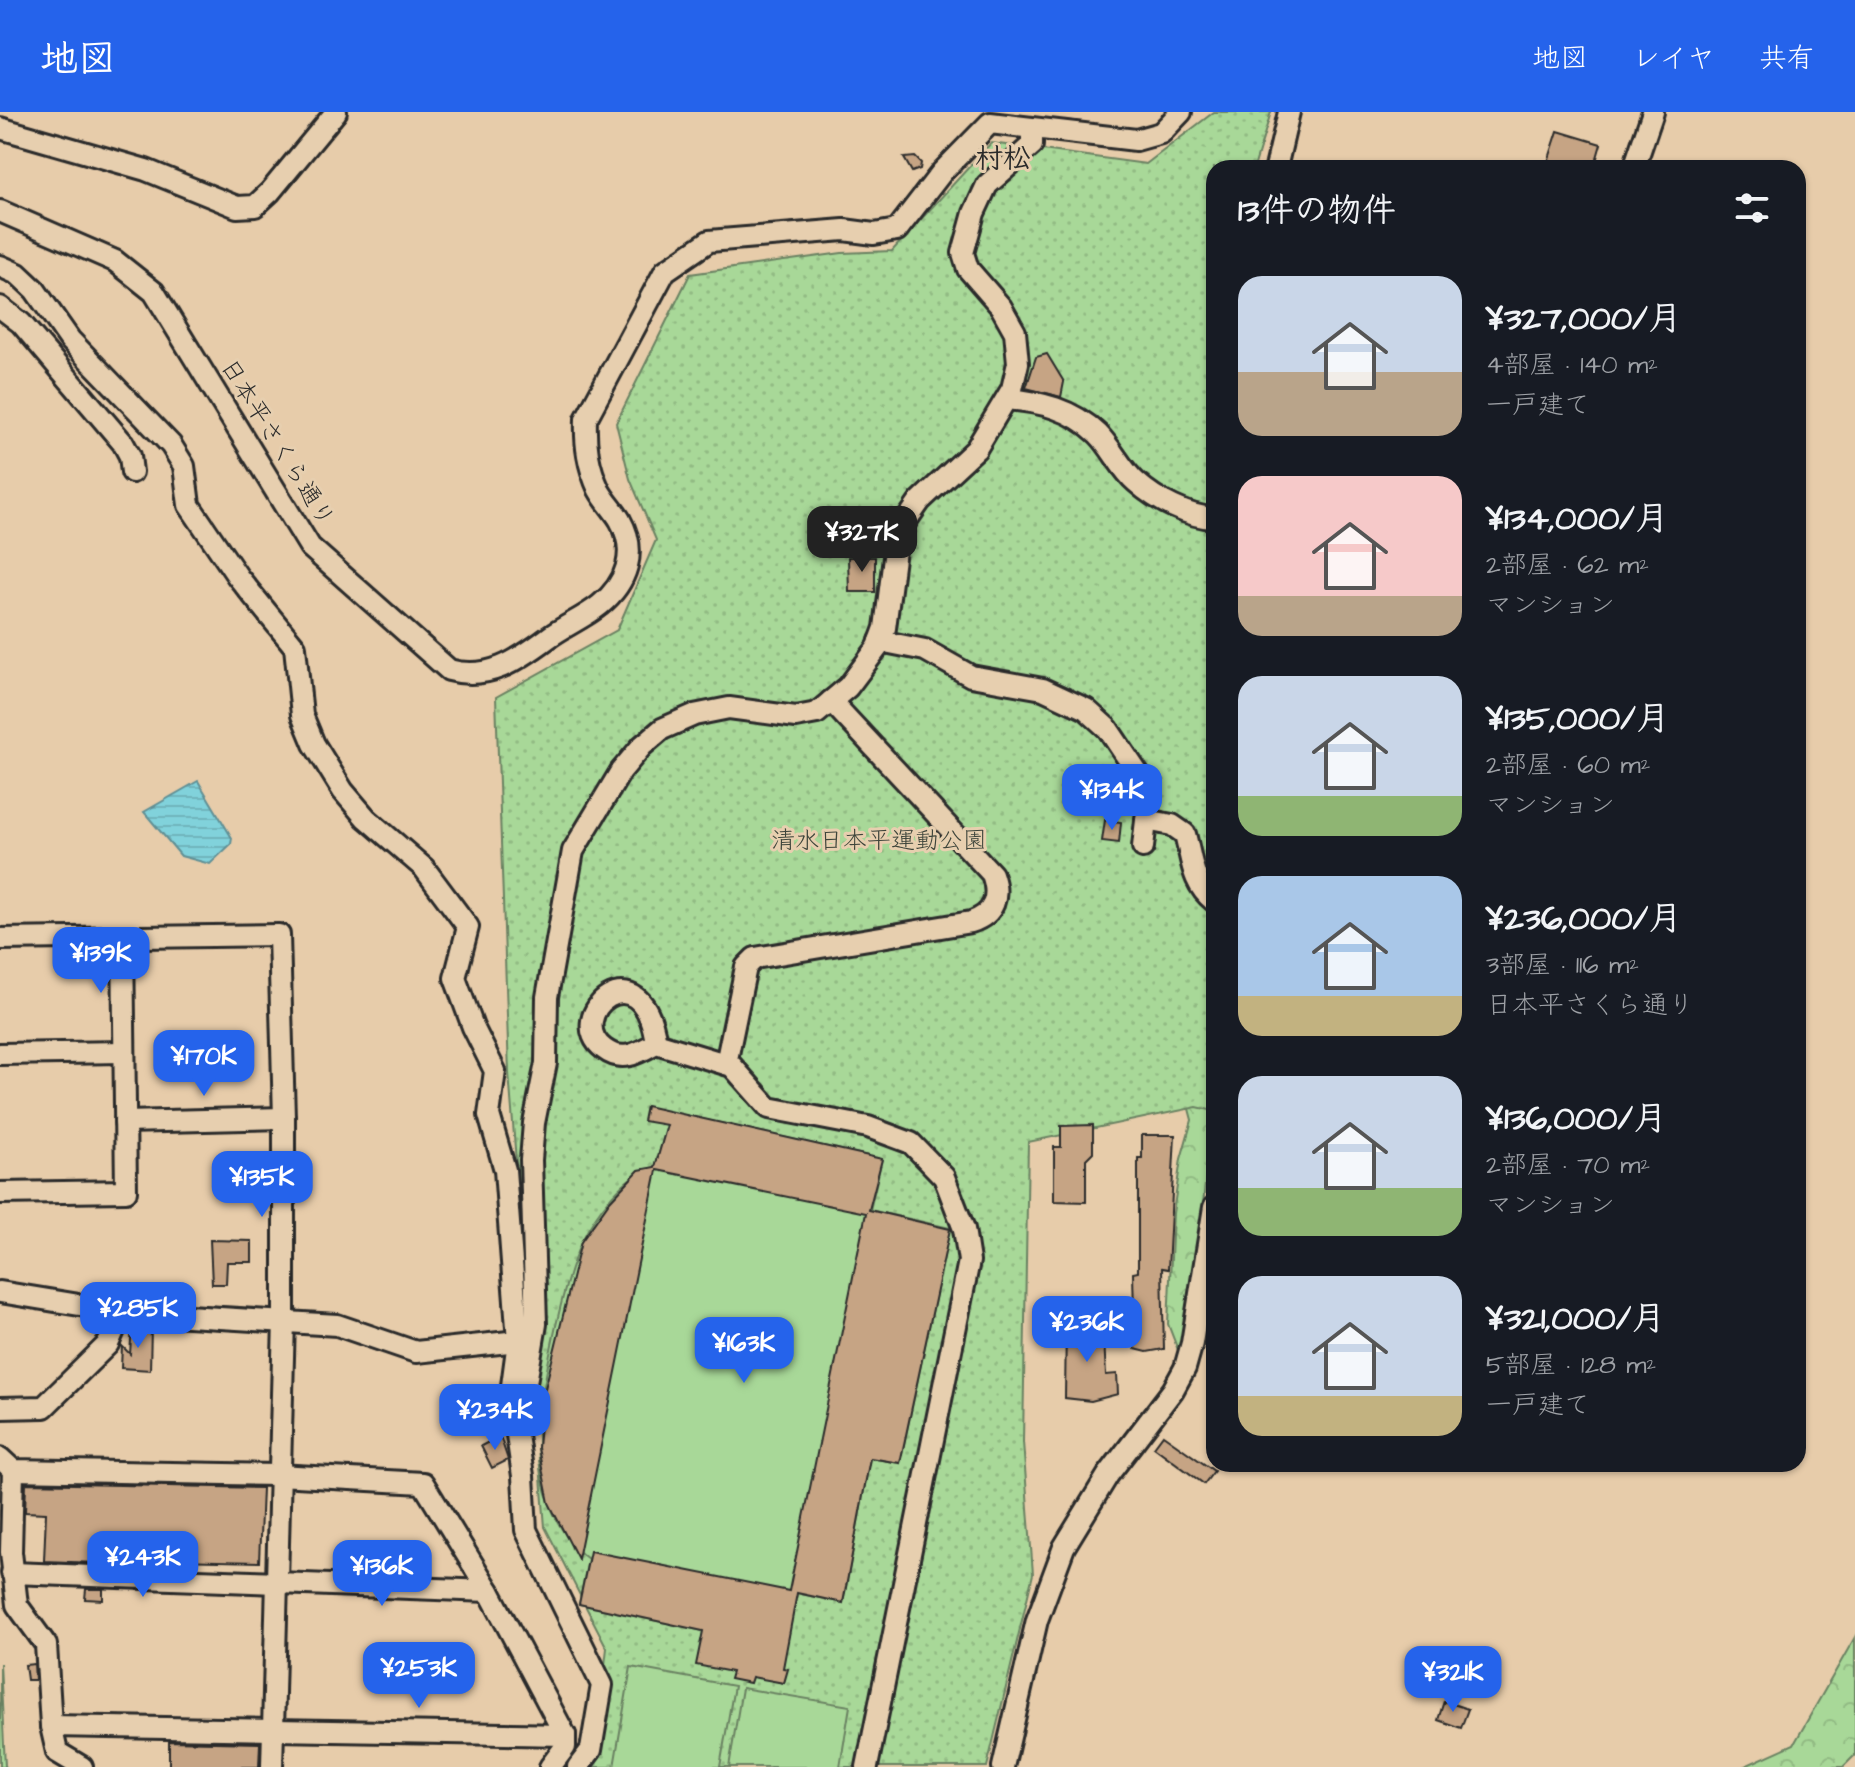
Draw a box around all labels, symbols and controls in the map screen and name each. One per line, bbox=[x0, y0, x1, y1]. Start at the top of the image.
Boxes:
text: 地図 bbox=[40, 34, 116, 86]
text: 地図 bbox=[1532, 39, 1588, 78]
text: レイヤ bbox=[1632, 39, 1715, 78]
text: 共有 bbox=[1759, 39, 1815, 78]
district label: 村松 bbox=[975, 139, 1031, 178]
icon: filters bbox=[1730, 186, 1774, 230]
text: 13件の物件 bbox=[1238, 187, 1396, 235]
text: ¥327,000/月 bbox=[1486, 295, 1682, 343]
icon: home bbox=[1302, 308, 1398, 404]
text: 4部屋 · 140 m² bbox=[1486, 347, 1658, 383]
street label: 日本平さくら通り bbox=[212, 353, 342, 533]
text: 一戸建て bbox=[1486, 387, 1590, 423]
text: ¥134,000/月 bbox=[1486, 495, 1669, 543]
pin: ¥327K bbox=[806, 506, 918, 574]
icon: home bbox=[1302, 508, 1398, 604]
text: ¥327K bbox=[825, 514, 899, 550]
text: 2部屋 · 62 m² bbox=[1486, 547, 1649, 583]
text: マンション bbox=[1486, 587, 1615, 623]
text: ¥135,000/月 bbox=[1486, 695, 1670, 743]
icon: home bbox=[1302, 708, 1398, 804]
text: 2部屋 · 60 m² bbox=[1486, 747, 1650, 783]
pin: ¥134K bbox=[1056, 764, 1168, 832]
text: ¥134K bbox=[1080, 772, 1144, 808]
text: マンション bbox=[1486, 787, 1615, 823]
park label: 清水日本平運動公園 bbox=[771, 824, 987, 858]
text: ¥236,000/月 bbox=[1486, 895, 1682, 943]
icon: home bbox=[1302, 908, 1398, 1004]
pin: ¥139K bbox=[45, 927, 157, 995]
text: ¥139K bbox=[71, 935, 132, 971]
text: 3部屋 · 116 m² bbox=[1486, 947, 1639, 983]
text: 日本平さくら通り bbox=[1486, 987, 1694, 1023]
pin: ¥170K bbox=[148, 1030, 260, 1098]
text: ¥170K bbox=[171, 1038, 237, 1074]
text: ¥136,000/月 bbox=[1486, 1095, 1667, 1143]
icon: home bbox=[1302, 1108, 1398, 1204]
text: 2部屋 · 70 m² bbox=[1486, 1147, 1650, 1183]
pin: ¥135K bbox=[206, 1151, 318, 1219]
text: ¥135K bbox=[230, 1159, 294, 1195]
text: マンション bbox=[1486, 1187, 1615, 1223]
pin: ¥285K bbox=[82, 1282, 194, 1350]
text: ¥285K bbox=[98, 1290, 178, 1326]
text: ¥321,000/月 bbox=[1486, 1295, 1665, 1343]
pin: ¥236K bbox=[1031, 1296, 1143, 1364]
text: ¥236K bbox=[1050, 1304, 1124, 1340]
icon: home bbox=[1302, 1308, 1398, 1404]
pin: ¥163K bbox=[688, 1317, 800, 1385]
text: ¥163K bbox=[713, 1325, 775, 1361]
text: 5部屋 · 128 m² bbox=[1486, 1347, 1656, 1383]
pin: ¥234K bbox=[439, 1384, 551, 1452]
text: 一戸建て bbox=[1486, 1387, 1590, 1423]
text: ¥234K bbox=[457, 1392, 533, 1428]
pin: ¥243K bbox=[87, 1531, 199, 1599]
text: ¥243K bbox=[105, 1539, 181, 1575]
pin: ¥136K bbox=[326, 1540, 438, 1608]
text: ¥136K bbox=[351, 1548, 413, 1584]
pin: ¥253K bbox=[363, 1642, 475, 1710]
pin: ¥321K bbox=[1397, 1646, 1509, 1714]
text: ¥253K bbox=[381, 1650, 457, 1686]
text: ¥321K bbox=[1422, 1654, 1484, 1690]

